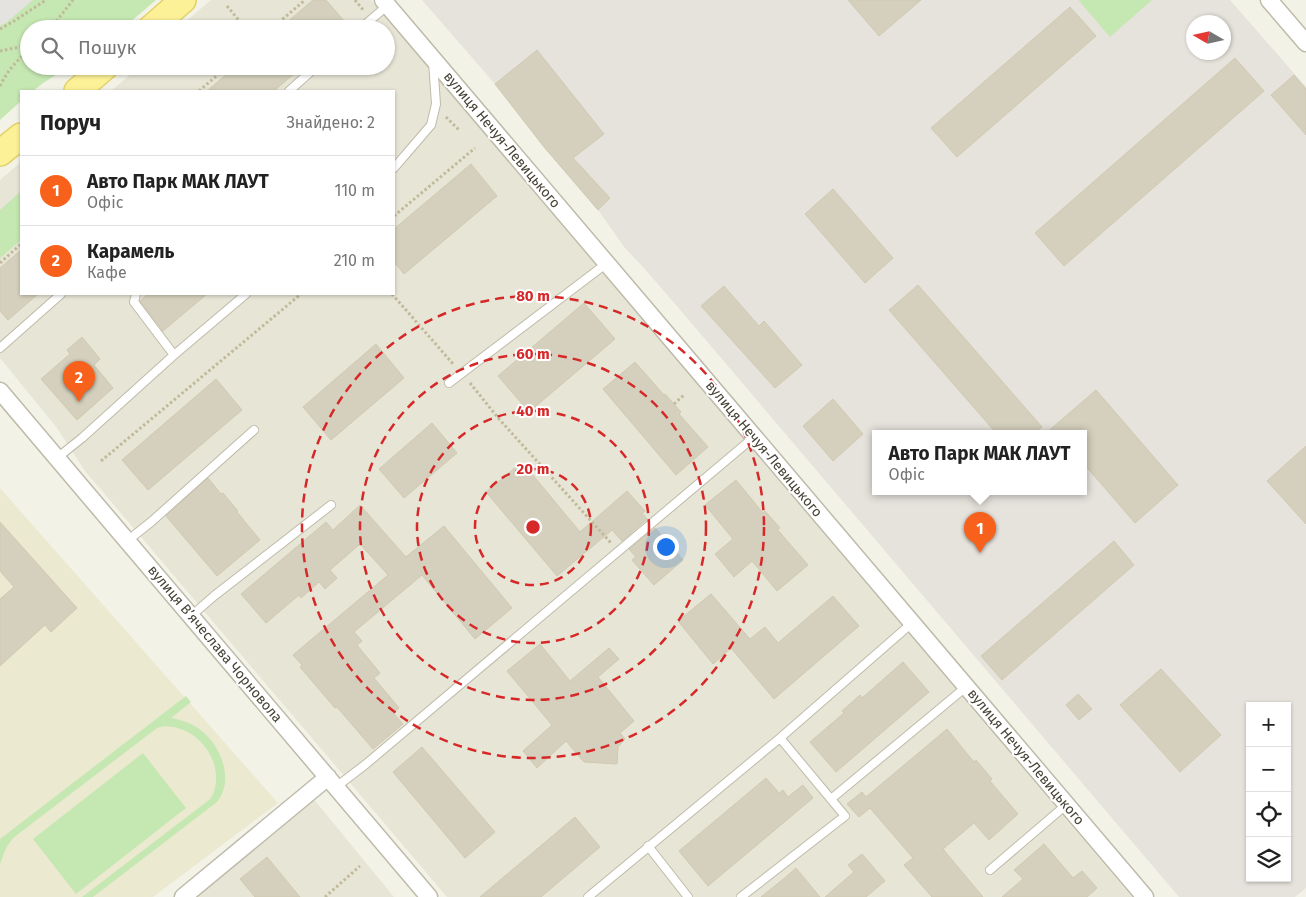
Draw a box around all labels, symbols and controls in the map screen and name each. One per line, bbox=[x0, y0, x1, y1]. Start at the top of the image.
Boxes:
north arrow bbox=[1186, 15, 1231, 60]
search box bbox=[20, 20, 395, 75]
icon: search bbox=[38, 34, 66, 62]
text: Пошук bbox=[78, 36, 136, 59]
street label: вулиця Нечуя-Левицького bbox=[440, 68, 564, 212]
text: Поруч bbox=[40, 110, 101, 136]
text: Знайдено: 2 bbox=[286, 113, 375, 132]
text: Авто Парк МАК ЛАУТ bbox=[87, 170, 269, 193]
text: 1 bbox=[52, 181, 60, 200]
text: 110 m bbox=[334, 181, 375, 200]
text: Офіс bbox=[87, 193, 123, 212]
text: Карамель bbox=[87, 240, 174, 263]
text: 2 bbox=[52, 251, 60, 270]
text: 210 m bbox=[334, 251, 375, 270]
text: Кафе bbox=[87, 263, 127, 282]
text: 80 m bbox=[516, 287, 550, 305]
text: 60 m bbox=[516, 345, 550, 363]
pin: 2 bbox=[63, 361, 95, 402]
street label: вулиця Нечуя-Левицького bbox=[702, 377, 826, 521]
text: 40 m bbox=[516, 402, 550, 420]
popup bbox=[872, 430, 1087, 495]
text: Авто Парк МАК ЛАУТ bbox=[889, 442, 1070, 465]
text: 20 m bbox=[517, 460, 549, 478]
text: Офіс bbox=[889, 465, 925, 484]
pin: 1 bbox=[964, 512, 996, 553]
centre of rings bbox=[524, 518, 542, 536]
your location bbox=[653, 534, 679, 560]
street label: вулиця Вʼячеслава Чорновола bbox=[144, 562, 286, 726]
street label: вулиця Нечуя-Левицького bbox=[964, 685, 1088, 829]
map controls bbox=[1246, 702, 1291, 882]
button: + bbox=[1246, 702, 1291, 747]
button: − bbox=[1246, 747, 1291, 792]
button: locate bbox=[1246, 792, 1291, 837]
button: layers bbox=[1246, 837, 1291, 882]

